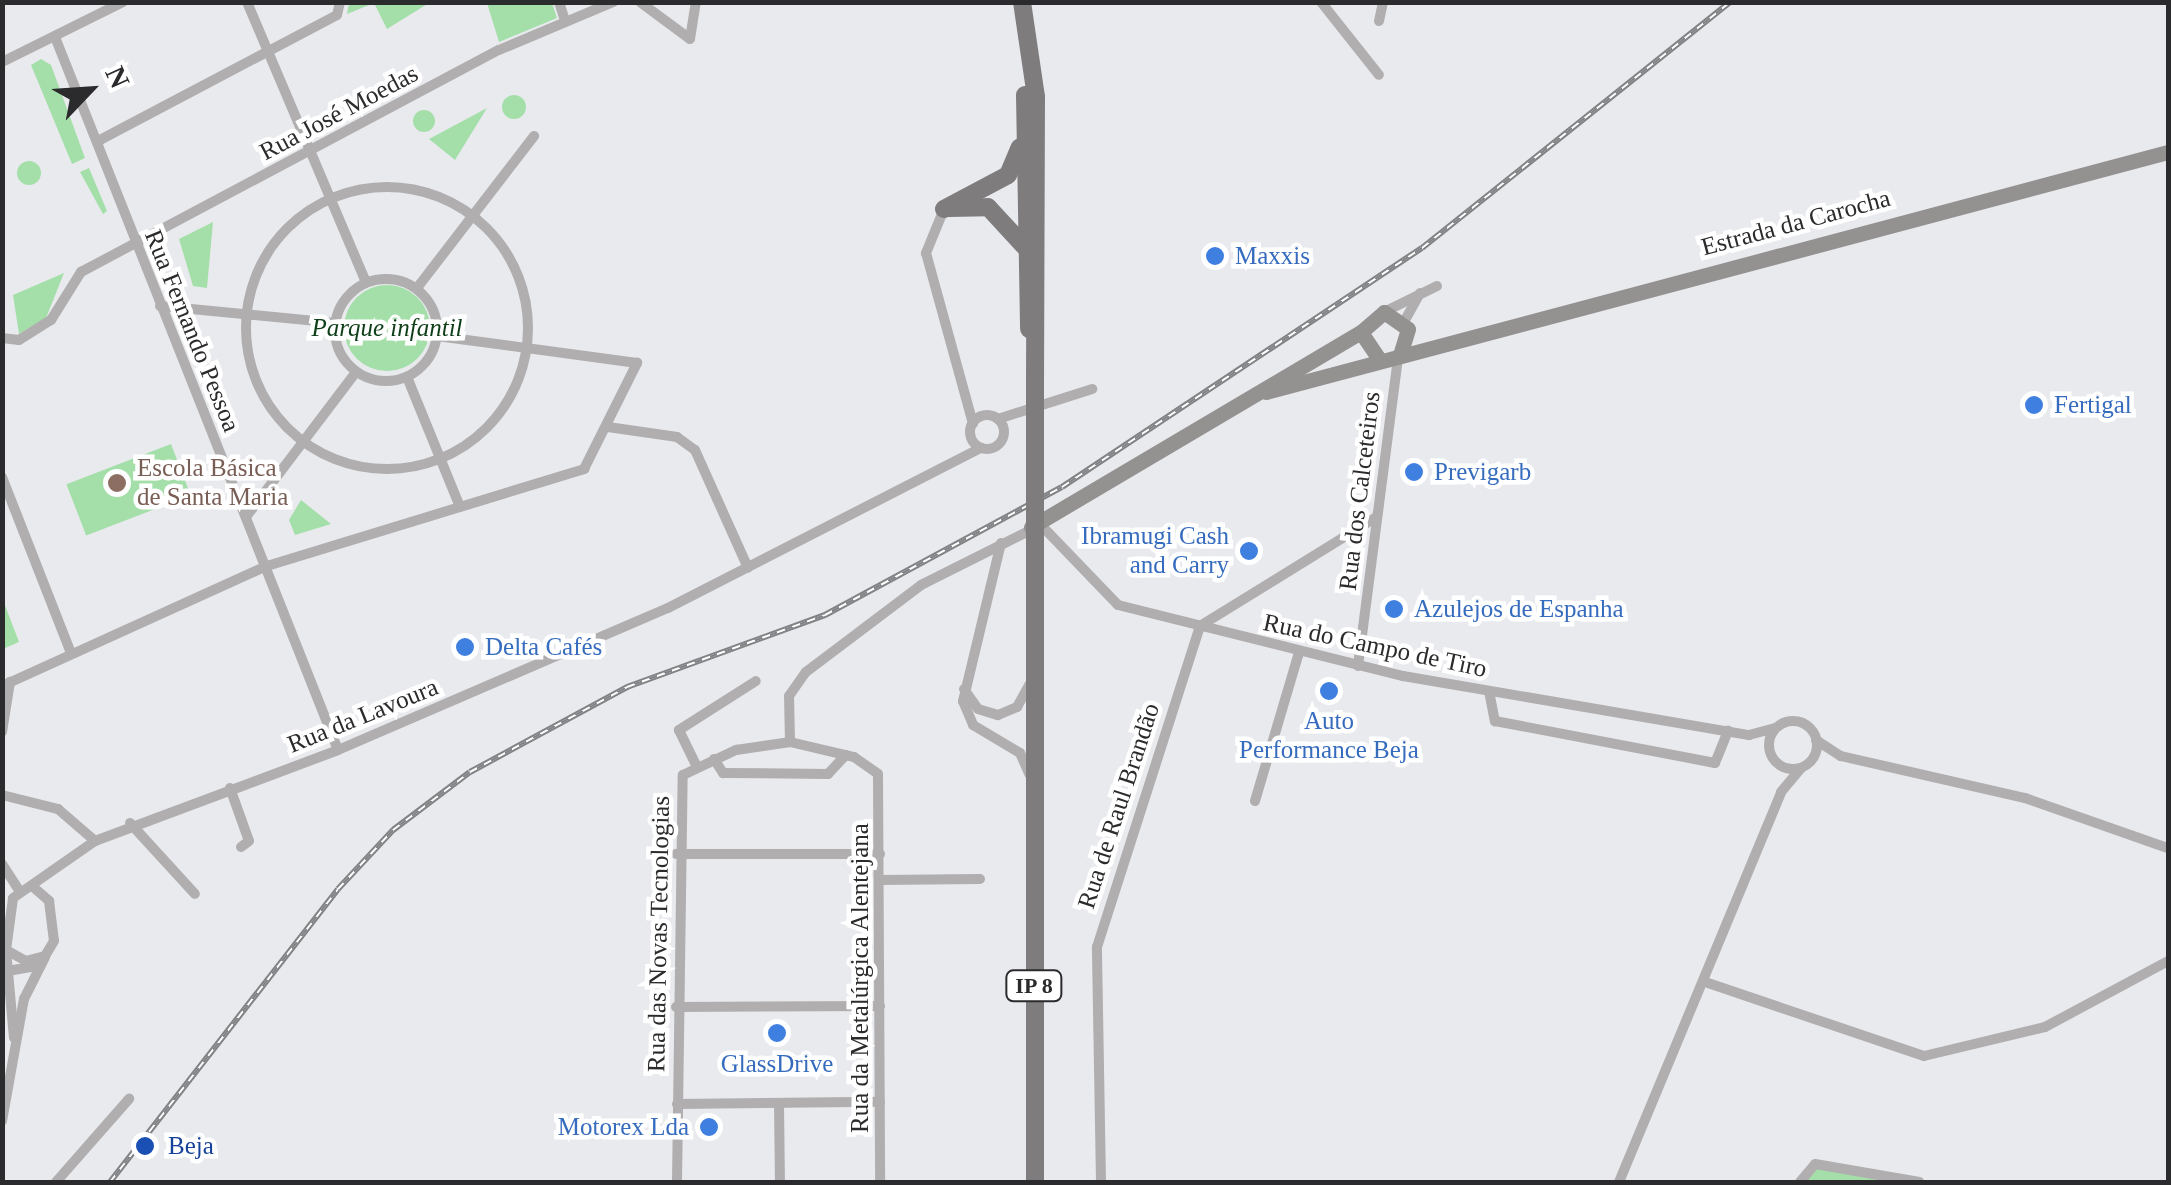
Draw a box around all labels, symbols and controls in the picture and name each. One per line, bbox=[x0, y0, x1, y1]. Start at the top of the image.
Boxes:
north arrow bbox=[40, 40, 140, 140]
street label: Rua José Moedas bbox=[255, 59, 423, 167]
text: N bbox=[99, 61, 136, 93]
street label: Estrada da Carocha bbox=[1698, 183, 1894, 263]
street label: Rua Fernando Pessoa bbox=[138, 226, 246, 436]
place label: Maxxis bbox=[1235, 241, 1310, 271]
marker: Maxxis bbox=[1204, 245, 1226, 267]
park label: Parque infantil bbox=[311, 313, 463, 343]
street label: Rua dos Calceteiros bbox=[1333, 390, 1387, 592]
place label: Fertigal bbox=[2054, 390, 2132, 420]
marker: Fertigal bbox=[2023, 394, 2045, 416]
place label: Escola Básica de Santa Maria bbox=[137, 454, 288, 513]
place label: Previgarb bbox=[1434, 457, 1531, 487]
marker: Previgarb bbox=[1403, 461, 1425, 483]
marker: Escola Básica de Santa Maria bbox=[106, 472, 128, 494]
place label: Ibramugi Cash and Carry bbox=[1081, 522, 1229, 581]
marker: Ibramugi Cash and Carry bbox=[1238, 540, 1260, 562]
place label: Azulejos de Espanha bbox=[1414, 594, 1624, 624]
marker: Azulejos de Espanha bbox=[1383, 598, 1405, 620]
street label: Rua do Campo de Tiro bbox=[1260, 608, 1490, 684]
place label: Delta Cafés bbox=[485, 632, 602, 662]
marker: Delta Cafés bbox=[454, 636, 476, 658]
street label: Rua da Lavoura bbox=[283, 672, 443, 760]
marker: Auto Performance Beja bbox=[1318, 680, 1340, 702]
street label: Rua de Raul Brandão bbox=[1072, 699, 1166, 913]
place label: Auto Performance Beja bbox=[1239, 707, 1419, 766]
street label: Rua das Novas Tecnologias bbox=[642, 795, 676, 1073]
street label: Rua da Metalúrgica Alentejana bbox=[845, 822, 875, 1134]
road number: IP 8 bbox=[1004, 969, 1064, 1003]
marker: GlassDrive bbox=[766, 1022, 788, 1044]
place label: GlassDrive bbox=[721, 1049, 833, 1079]
place label: Motorex Lda bbox=[558, 1112, 689, 1142]
marker: Motorex Lda bbox=[698, 1116, 720, 1138]
place label: Beja bbox=[168, 1131, 214, 1161]
marker: Beja bbox=[132, 1133, 158, 1159]

